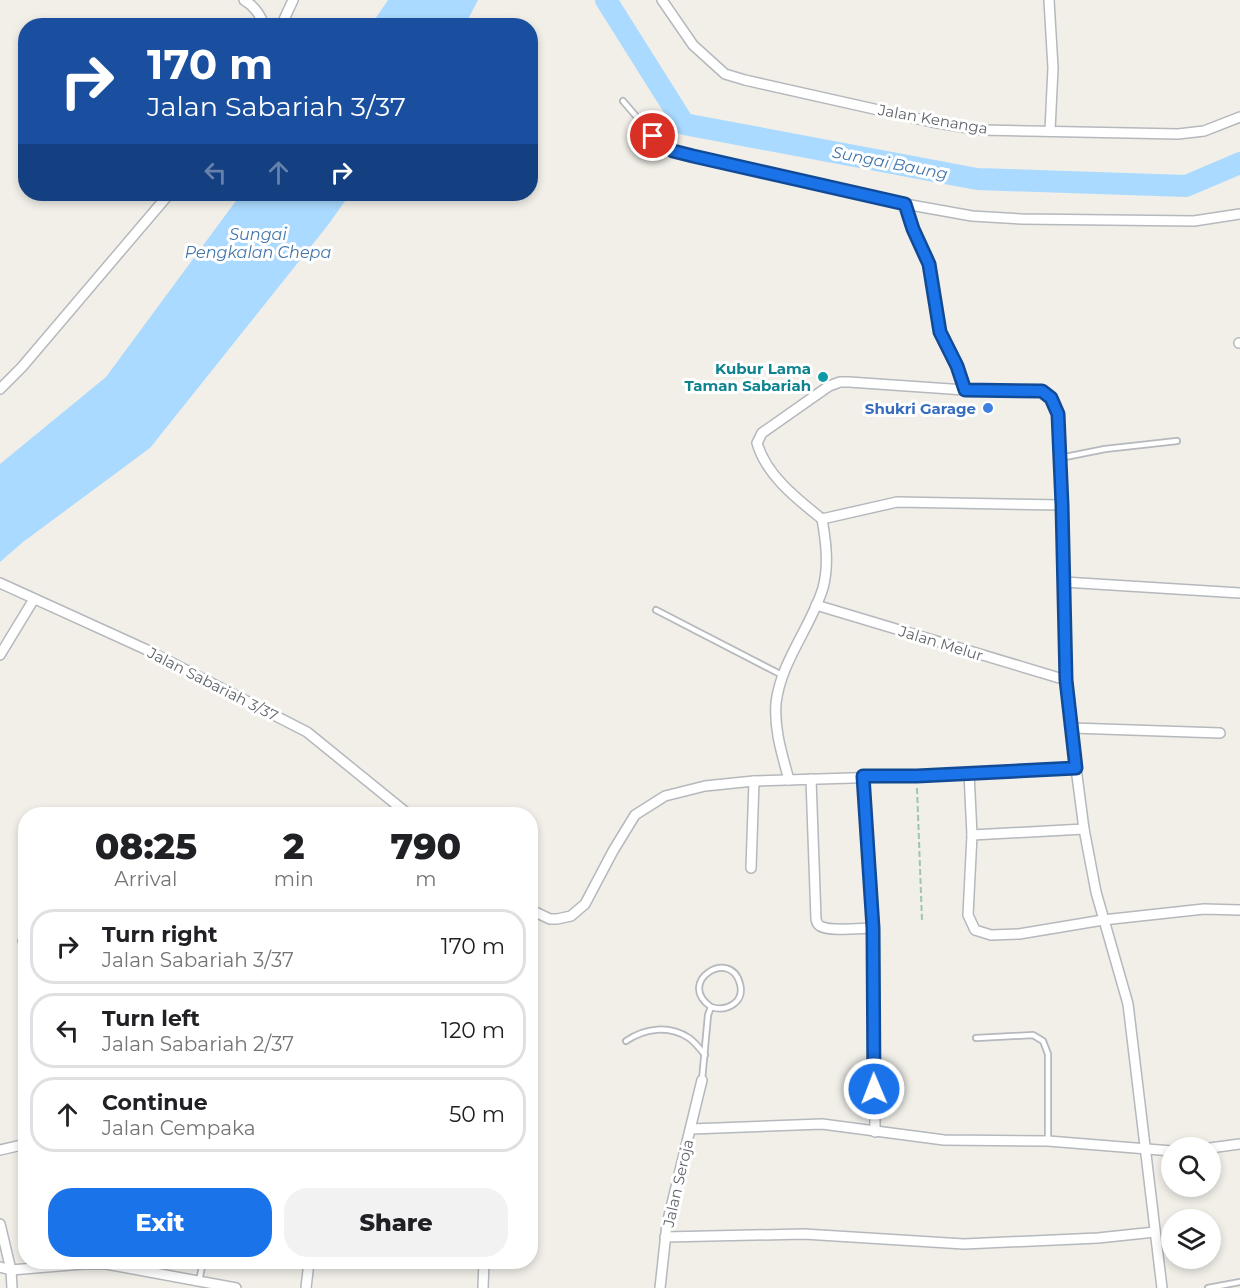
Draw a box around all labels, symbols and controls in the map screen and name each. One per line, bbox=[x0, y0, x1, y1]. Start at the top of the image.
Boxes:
text: 170 m bbox=[147, 38, 273, 90]
icon: right bbox=[48, 42, 126, 120]
text: Jalan Sabariah 3/37 bbox=[147, 90, 406, 123]
street label: Jalan Kenanga bbox=[876, 100, 989, 138]
pin bbox=[627, 110, 678, 161]
icon: arrive bbox=[636, 119, 669, 152]
water label: Sungai Baung bbox=[831, 142, 949, 184]
icon: left bbox=[199, 156, 232, 189]
icon: ahead bbox=[262, 156, 295, 189]
icon: right bbox=[325, 156, 358, 189]
water label: Sungai Pengkalan Chepa bbox=[185, 225, 331, 262]
place label: Kubur Lama Taman Sabariah bbox=[684, 359, 811, 395]
marker: Kubur Lama Taman Sabariah bbox=[816, 370, 830, 384]
place label: Shukri Garage bbox=[865, 399, 976, 418]
marker: Shukri Garage bbox=[981, 401, 995, 415]
street label: Jalan Melur bbox=[896, 621, 985, 665]
street label: Jalan Sabariah 3/37 bbox=[144, 642, 282, 725]
text: 08:25 bbox=[95, 824, 197, 868]
text: 2 bbox=[283, 824, 305, 868]
text: 790 bbox=[391, 824, 461, 868]
text: Arrival bbox=[114, 867, 177, 891]
text: min bbox=[274, 867, 314, 891]
text: m bbox=[415, 867, 437, 891]
text: Turn right bbox=[102, 921, 217, 948]
icon: right bbox=[51, 930, 84, 963]
text: 170 m bbox=[441, 933, 505, 960]
text: Jalan Sabariah 3/37 bbox=[102, 948, 294, 972]
text: Turn left bbox=[102, 1005, 200, 1032]
icon: left bbox=[51, 1014, 84, 1047]
text: 120 m bbox=[441, 1017, 505, 1044]
text: Jalan Sabariah 2/37 bbox=[102, 1032, 294, 1056]
position arrow bbox=[842, 1057, 906, 1121]
text: Continue bbox=[102, 1089, 208, 1116]
icon: ahead bbox=[51, 1098, 84, 1131]
text: 50 m bbox=[449, 1101, 505, 1128]
text: Jalan Cempaka bbox=[102, 1116, 256, 1140]
street label: Jalan Seroja bbox=[658, 1137, 697, 1230]
map controls bbox=[1161, 1137, 1221, 1269]
button: search bbox=[1161, 1137, 1221, 1197]
button: Exit bbox=[48, 1188, 272, 1257]
button: Share bbox=[284, 1188, 508, 1257]
button: layers bbox=[1161, 1209, 1221, 1269]

